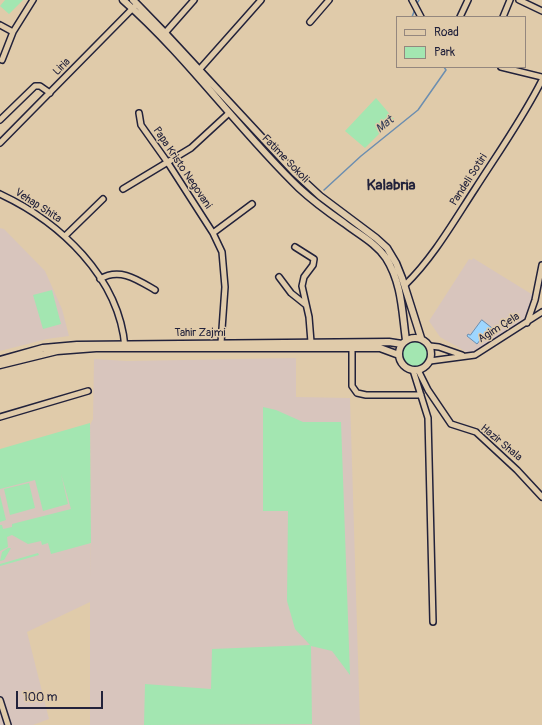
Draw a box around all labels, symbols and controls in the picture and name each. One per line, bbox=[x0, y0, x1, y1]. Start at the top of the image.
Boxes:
legend bbox=[396, 16, 526, 68]
text: Road bbox=[434, 25, 459, 40]
text: Park bbox=[434, 45, 455, 60]
street label: Liria bbox=[51, 56, 73, 78]
water label: Mat bbox=[373, 114, 397, 136]
street label: Papa Kristo Negovani bbox=[150, 125, 214, 211]
street label: Fatime Sokoli bbox=[259, 132, 311, 186]
street label: Pandeli Sotiri bbox=[447, 152, 491, 208]
district label: Kalabria bbox=[367, 177, 415, 195]
street label: Vehap Shita bbox=[12, 186, 64, 226]
street label: Agim Çela bbox=[476, 310, 522, 346]
street label: Tahir Zajmi bbox=[175, 326, 225, 340]
street label: Hazir Shala bbox=[477, 422, 525, 464]
scale bar bbox=[18, 683, 105, 709]
text: 100 m bbox=[23, 690, 57, 705]

